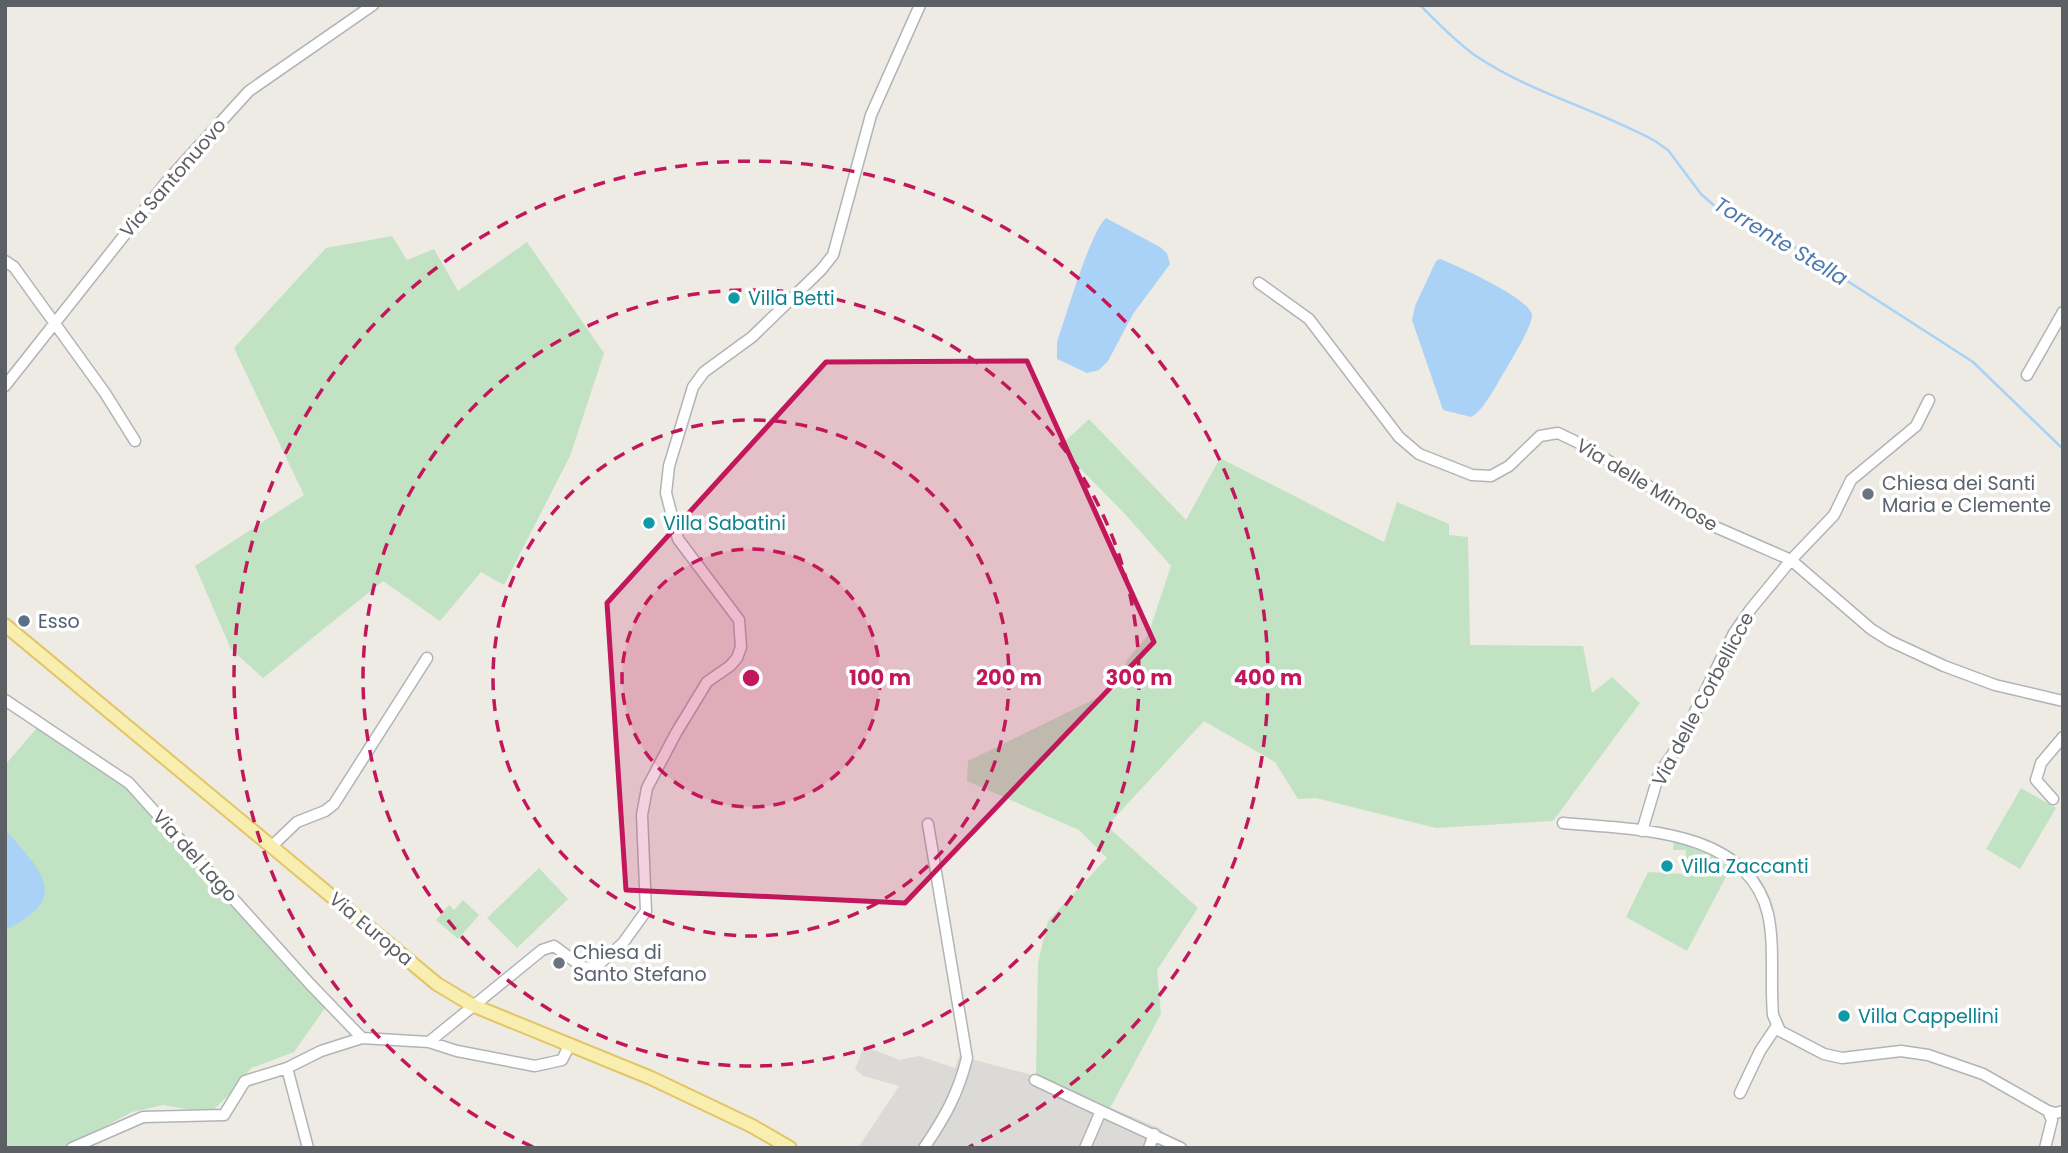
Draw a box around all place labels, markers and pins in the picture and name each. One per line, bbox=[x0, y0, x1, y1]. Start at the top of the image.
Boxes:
place label: Villa Betti bbox=[748, 285, 835, 312]
marker: Villa Betti bbox=[726, 290, 742, 306]
place label: Chiesa dei Santi Maria e Clemente bbox=[1882, 470, 2051, 519]
marker: Chiesa dei Santi Maria e Clemente bbox=[1860, 486, 1876, 502]
place label: Villa Sabatini bbox=[663, 510, 786, 537]
marker: Villa Sabatini bbox=[641, 515, 657, 531]
place label: Esso bbox=[38, 608, 80, 635]
marker: Esso bbox=[16, 613, 32, 629]
centre of rings bbox=[739, 666, 763, 690]
place label: Villa Zaccanti bbox=[1681, 853, 1809, 880]
marker: Villa Zaccanti bbox=[1659, 858, 1675, 874]
place label: Chiesa di Santo Stefano bbox=[573, 939, 707, 988]
marker: Chiesa di Santo Stefano bbox=[551, 955, 567, 971]
place label: Villa Cappellini bbox=[1858, 1003, 1999, 1030]
marker: Villa Cappellini bbox=[1836, 1008, 1852, 1024]

